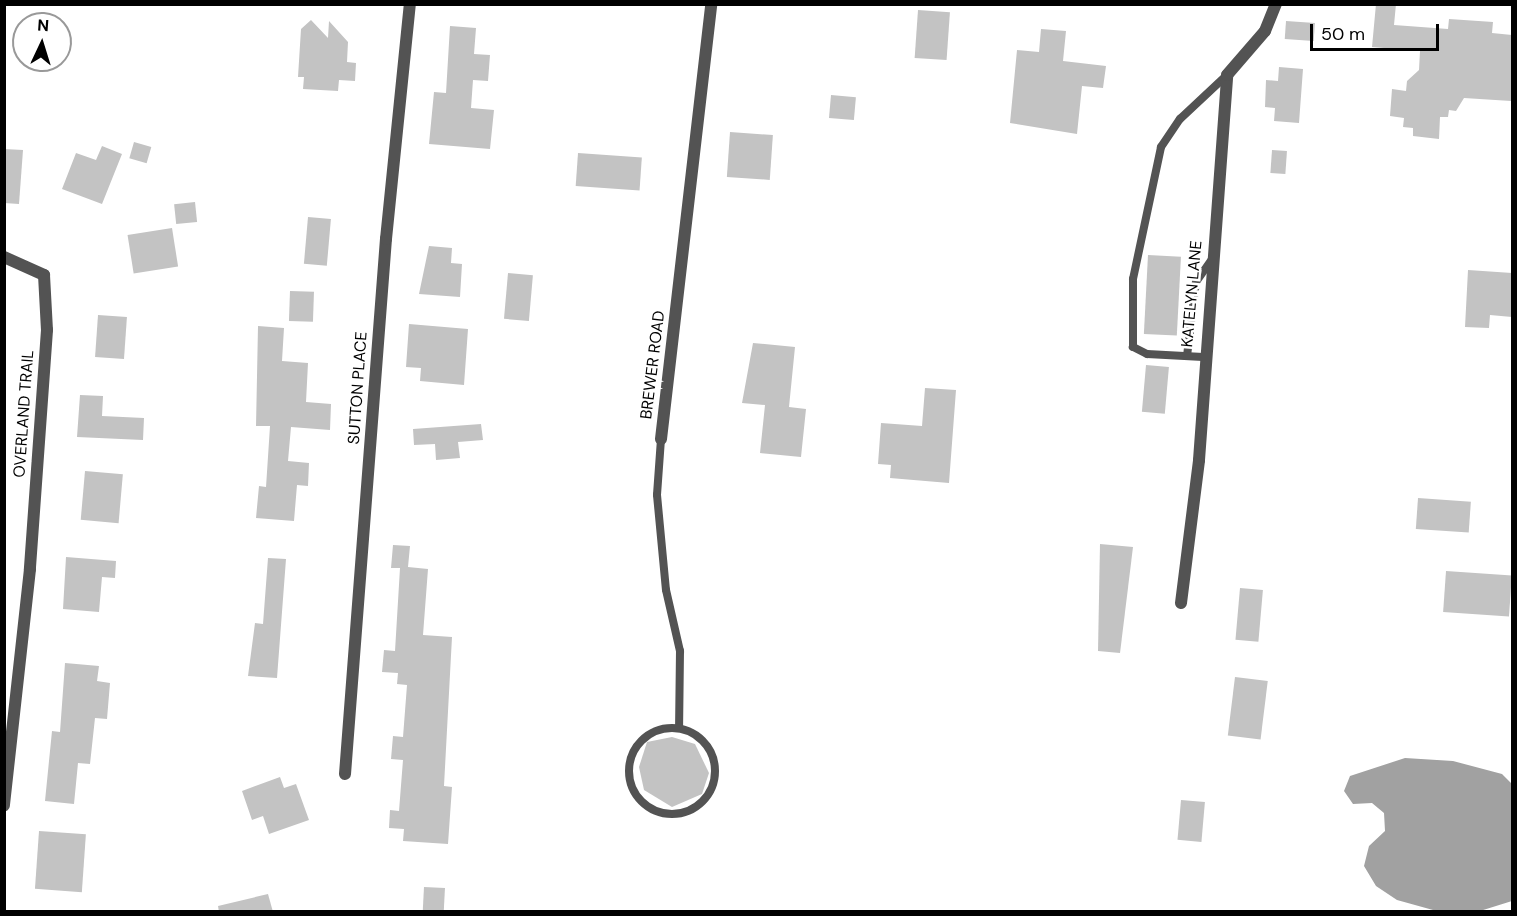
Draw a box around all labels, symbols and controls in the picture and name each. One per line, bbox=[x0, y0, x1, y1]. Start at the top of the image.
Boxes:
north arrow bbox=[12, 12, 72, 72]
scale bar bbox=[1313, 12, 1442, 50]
text: N bbox=[37, 15, 50, 36]
text: 50 m bbox=[1321, 22, 1365, 46]
street label: KATELYN LANE bbox=[1178, 240, 1206, 348]
street label: BREWER ROAD bbox=[637, 310, 669, 420]
street label: SUTTON PLACE bbox=[344, 331, 372, 445]
street label: OVERLAND TRAIL bbox=[10, 350, 38, 478]

